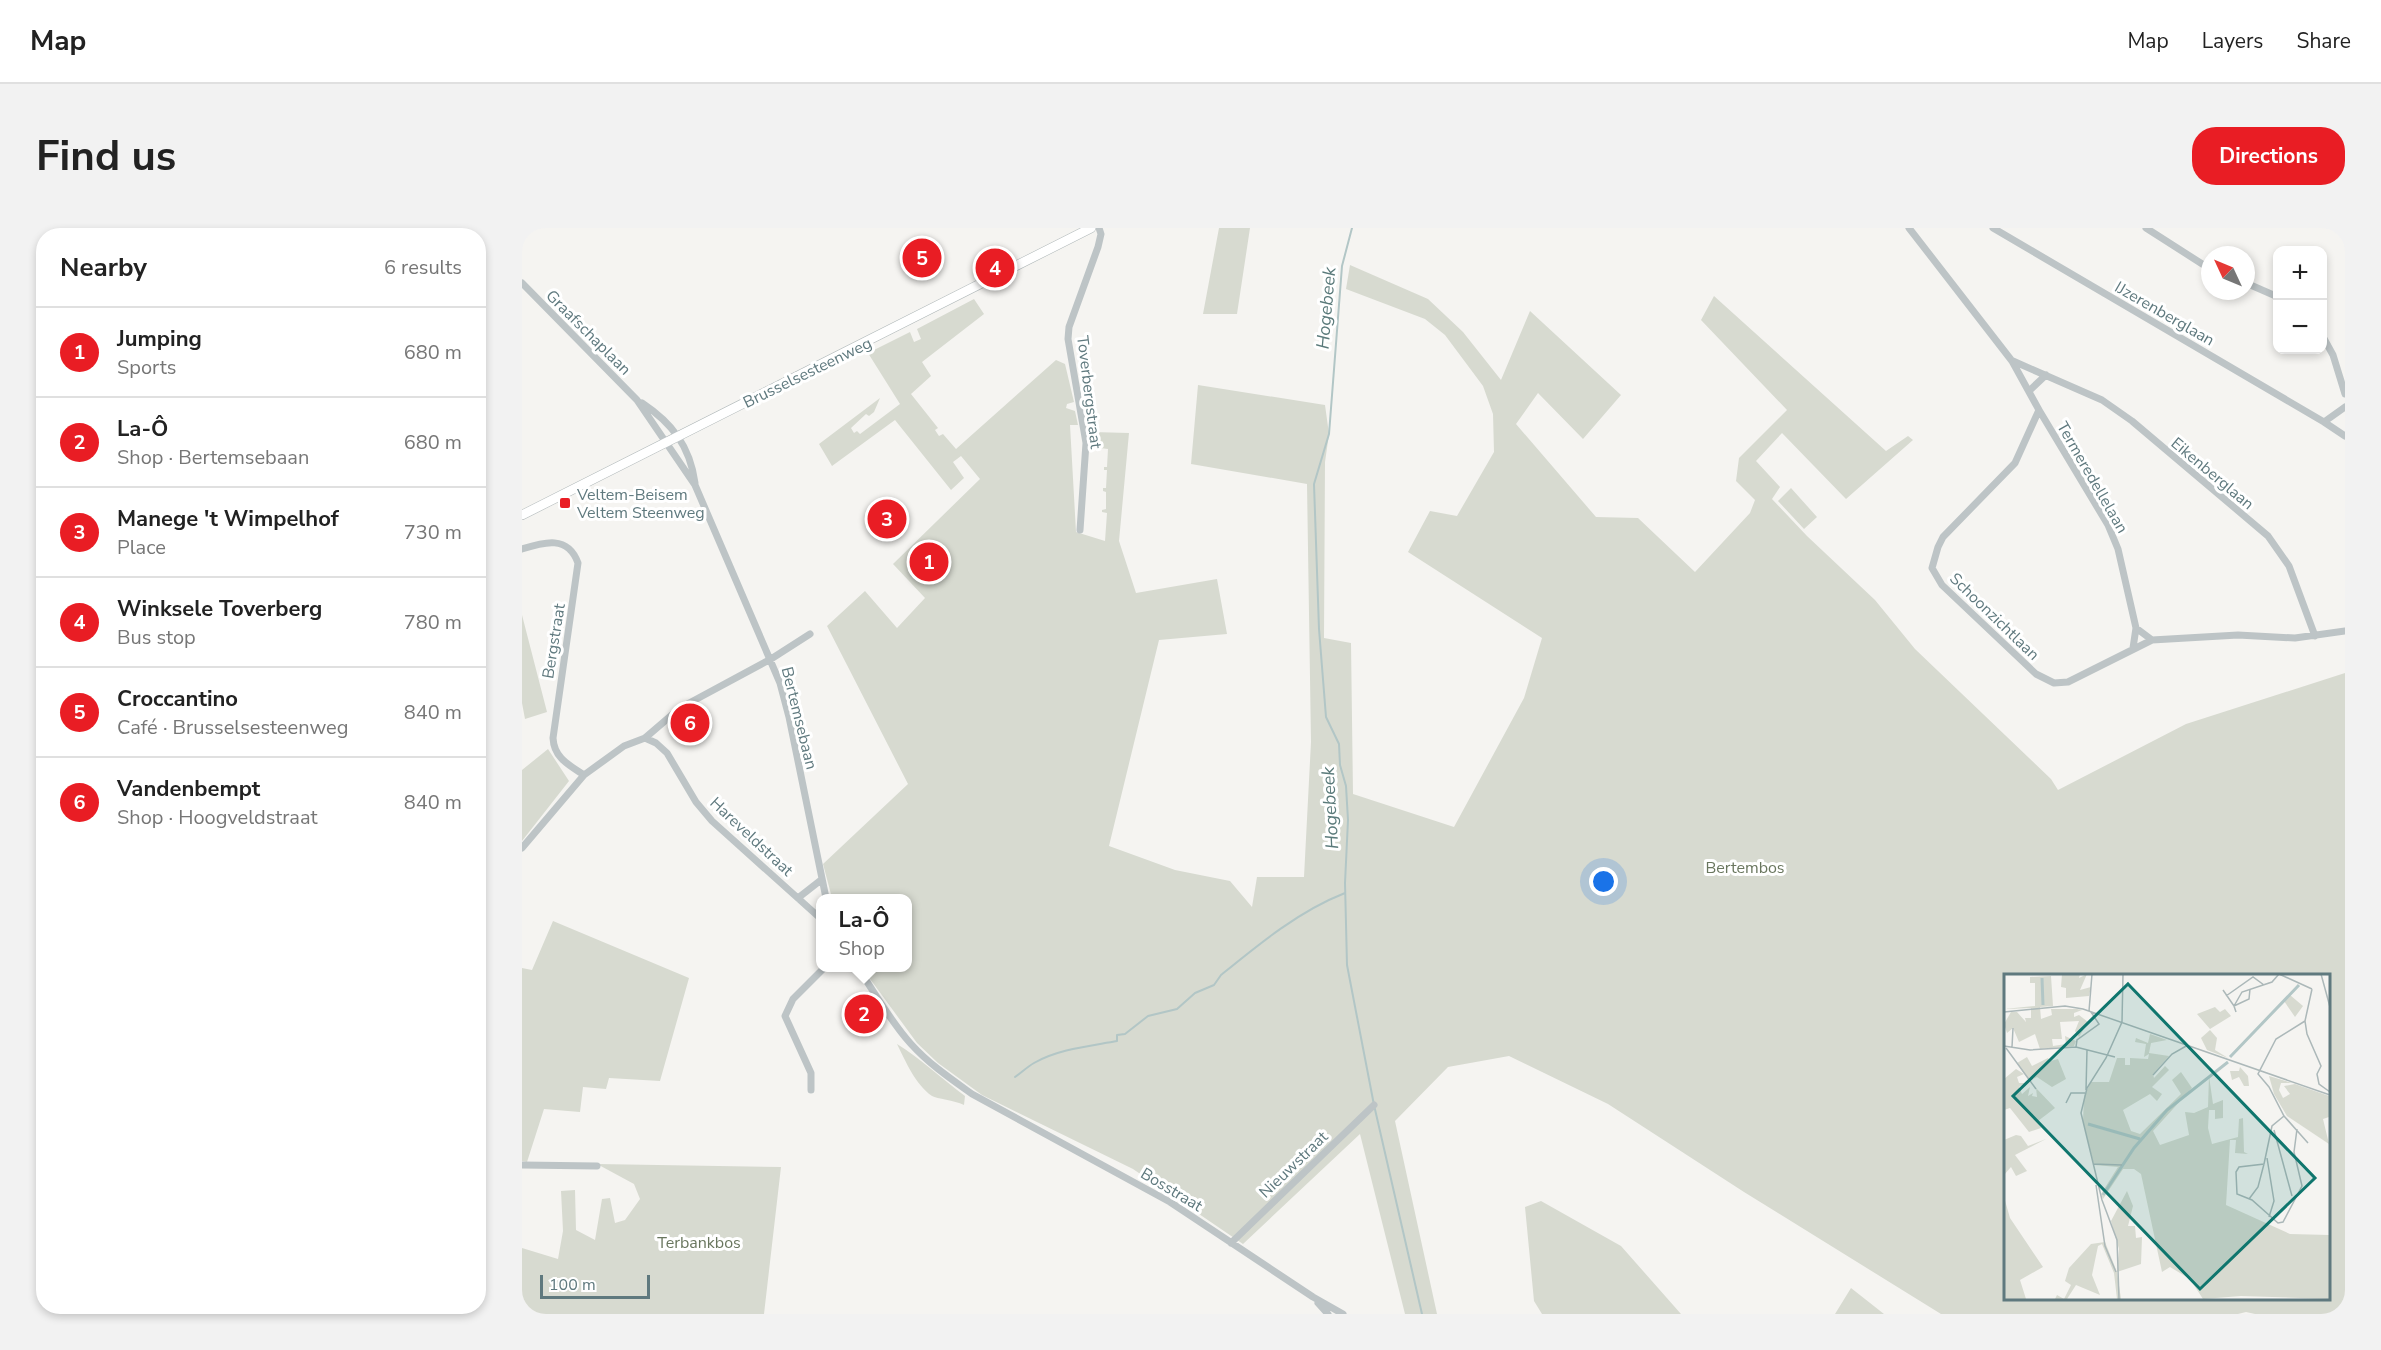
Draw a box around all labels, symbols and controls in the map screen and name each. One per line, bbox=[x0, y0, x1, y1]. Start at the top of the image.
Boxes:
text: Map bbox=[30, 22, 86, 60]
text: Map bbox=[2127, 27, 2169, 55]
text: Layers bbox=[2202, 27, 2263, 55]
text: Share bbox=[2296, 27, 2351, 55]
button: Directions bbox=[2192, 127, 2345, 185]
text: Find us bbox=[36, 128, 176, 185]
pin: 5 bbox=[902, 236, 942, 280]
pin: 4 bbox=[976, 246, 1014, 291]
north arrow bbox=[2201, 246, 2255, 300]
map controls bbox=[2273, 246, 2327, 354]
button: + bbox=[2273, 246, 2327, 300]
text: Nearby bbox=[60, 250, 147, 285]
text: 6 results bbox=[384, 254, 462, 281]
water label: Hogebeek bbox=[1310, 265, 1342, 350]
street label: IJzerenberglaan bbox=[2111, 276, 2218, 351]
street label: Graafschaplaan bbox=[541, 285, 636, 380]
button: − bbox=[2273, 300, 2327, 354]
text: Jumping bbox=[117, 324, 202, 354]
street label: Brusselsesteenweg bbox=[739, 332, 875, 414]
street label: Toverbergstraat bbox=[1071, 334, 1107, 450]
text: 1 bbox=[74, 339, 86, 366]
text: 680 m bbox=[404, 339, 462, 366]
text: Sports bbox=[117, 354, 176, 381]
text: La-Ô bbox=[117, 414, 168, 444]
street label: Termeredellelaan bbox=[2051, 418, 2133, 537]
text: 2 bbox=[74, 429, 86, 456]
text: 680 m bbox=[404, 429, 462, 456]
street label: Eikenberglaan bbox=[2166, 433, 2259, 515]
text: Shop · Bertemsebaan bbox=[117, 444, 309, 471]
place label: Veltem-Beisem Veltem Steenweg bbox=[576, 484, 705, 524]
marker: Veltem-Beisem Veltem Steenweg bbox=[558, 496, 572, 510]
pin: 3 bbox=[868, 496, 907, 542]
text: Manege 't Wimpelhof bbox=[117, 504, 339, 534]
text: 3 bbox=[74, 519, 86, 546]
text: 730 m bbox=[404, 519, 462, 546]
text: Place bbox=[117, 534, 166, 561]
pin: 1 bbox=[910, 540, 948, 584]
street label: Schoonzichtlaan bbox=[1945, 568, 2044, 665]
text: Winksele Toverberg bbox=[117, 594, 322, 624]
street label: Bergstraat bbox=[537, 602, 571, 680]
text: 4 bbox=[74, 609, 86, 636]
text: 780 m bbox=[404, 609, 462, 636]
text: Bus stop bbox=[117, 624, 196, 651]
street label: Bertemsebaan bbox=[776, 665, 822, 772]
text: Croccantino bbox=[117, 684, 238, 714]
text: 5 bbox=[74, 699, 86, 726]
text: 840 m bbox=[404, 699, 462, 726]
pin: 6 bbox=[670, 700, 710, 746]
text: Café · Brusselsesteenweg bbox=[117, 714, 348, 741]
water label: Hogebeek bbox=[1316, 765, 1344, 850]
text: Vandenbempt bbox=[117, 774, 260, 804]
text: 6 bbox=[74, 789, 86, 816]
text: 840 m bbox=[404, 789, 462, 816]
street label: Hareveldstraat bbox=[705, 792, 798, 881]
text: Shop · Hoogveldstraat bbox=[117, 804, 318, 831]
park label: Bertembos bbox=[1705, 857, 1785, 879]
your location bbox=[1589, 867, 1618, 896]
popup bbox=[816, 894, 912, 972]
text: La-Ô bbox=[838, 905, 890, 935]
text: Shop bbox=[838, 935, 885, 962]
inset map bbox=[2004, 974, 2330, 1299]
pin: 2 bbox=[844, 992, 884, 1036]
street label: Nieuwstraat bbox=[1254, 1126, 1333, 1203]
street label: Bosstraat bbox=[1136, 1163, 1207, 1217]
park label: Terbankbos bbox=[657, 1232, 741, 1254]
scale bar bbox=[540, 1272, 650, 1300]
text: 100 m bbox=[549, 1274, 596, 1296]

